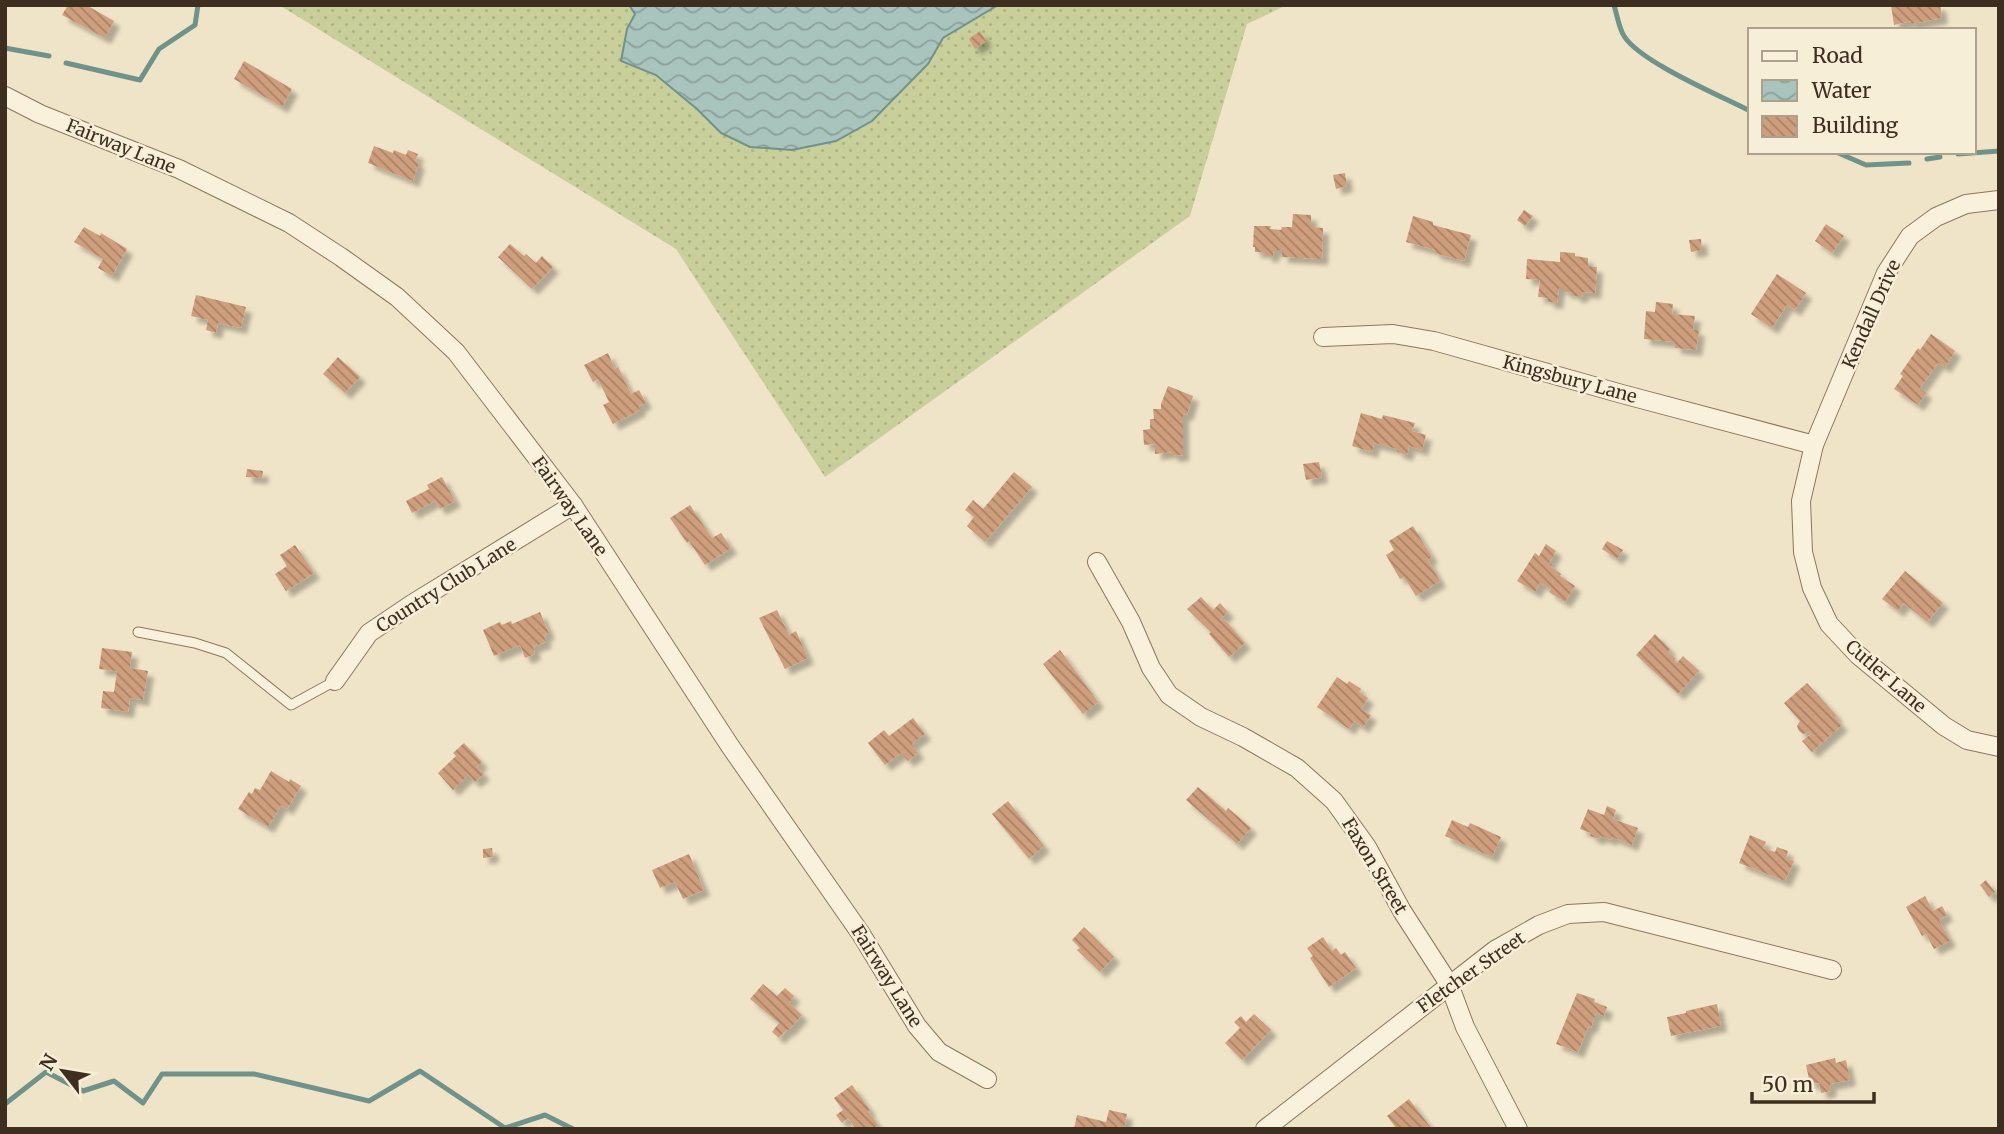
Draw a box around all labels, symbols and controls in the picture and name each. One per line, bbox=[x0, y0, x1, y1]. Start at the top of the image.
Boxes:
legend bbox=[1748, 28, 1976, 154]
text: Road bbox=[1812, 42, 1863, 69]
text: Water bbox=[1811, 77, 1871, 104]
text: Building bbox=[1812, 112, 1899, 139]
street label: Fairway Lane bbox=[63, 114, 179, 178]
street label: Kendall Drive bbox=[1837, 256, 1905, 372]
street label: Kingsbury Lane bbox=[1500, 350, 1640, 408]
street label: Fairway Lane bbox=[527, 452, 613, 560]
street label: Country Club Lane bbox=[372, 533, 520, 637]
street label: Cutler Lane bbox=[1841, 635, 1931, 717]
street label: Faxon Street bbox=[1337, 814, 1413, 918]
street label: Fairway Lane bbox=[846, 921, 928, 1031]
street label: Fletcher Street bbox=[1413, 926, 1529, 1018]
north arrow bbox=[28, 1036, 98, 1106]
text: N bbox=[34, 1050, 63, 1075]
scale bar bbox=[1752, 1060, 1874, 1104]
text: 50 m bbox=[1762, 1071, 1813, 1098]

